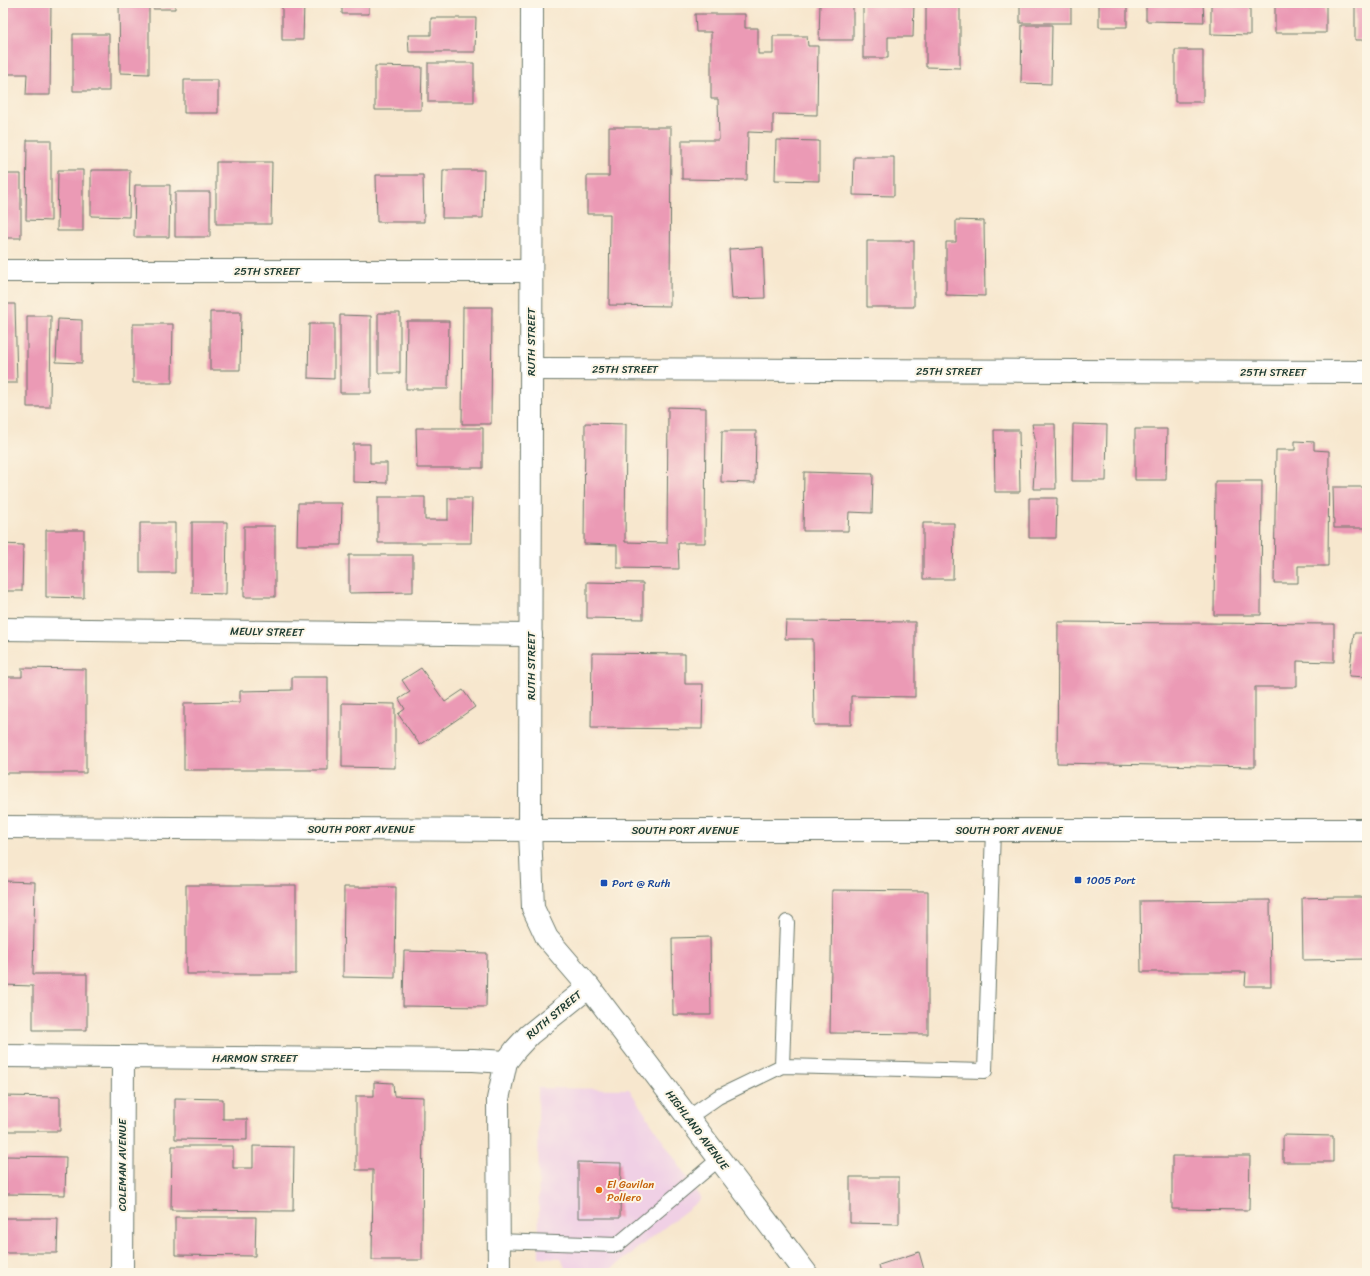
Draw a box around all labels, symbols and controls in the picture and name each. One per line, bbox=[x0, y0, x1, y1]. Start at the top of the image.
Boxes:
street label: 25TH STREET bbox=[234, 262, 301, 281]
street label: RUTH STREET bbox=[522, 307, 541, 376]
street label: 25TH STREET bbox=[592, 360, 659, 379]
street label: 25TH STREET bbox=[916, 362, 983, 381]
street label: 25TH STREET bbox=[1240, 363, 1307, 382]
street label: MEULY STREET bbox=[230, 622, 305, 642]
street label: RUTH STREET bbox=[522, 631, 541, 700]
street label: SOUTH PORT AVENUE bbox=[307, 820, 415, 839]
street label: SOUTH PORT AVENUE bbox=[631, 821, 739, 840]
street label: SOUTH PORT AVENUE bbox=[955, 821, 1063, 840]
place label: 1005 Port bbox=[1086, 871, 1136, 890]
place label: Port @ Ruth bbox=[612, 874, 671, 893]
marker: 1005 Port bbox=[1073, 875, 1083, 885]
marker: Port @ Ruth bbox=[599, 878, 609, 888]
street label: RUTH STREET bbox=[522, 985, 587, 1044]
street label: HARMON STREET bbox=[212, 1049, 299, 1068]
street label: HIGHLAND AVENUE bbox=[660, 1086, 734, 1175]
street label: COLEMAN AVENUE bbox=[113, 1118, 132, 1211]
place label: El Gavilan Pollero bbox=[607, 1175, 654, 1207]
marker: El Gavilan Pollero bbox=[594, 1185, 604, 1195]

